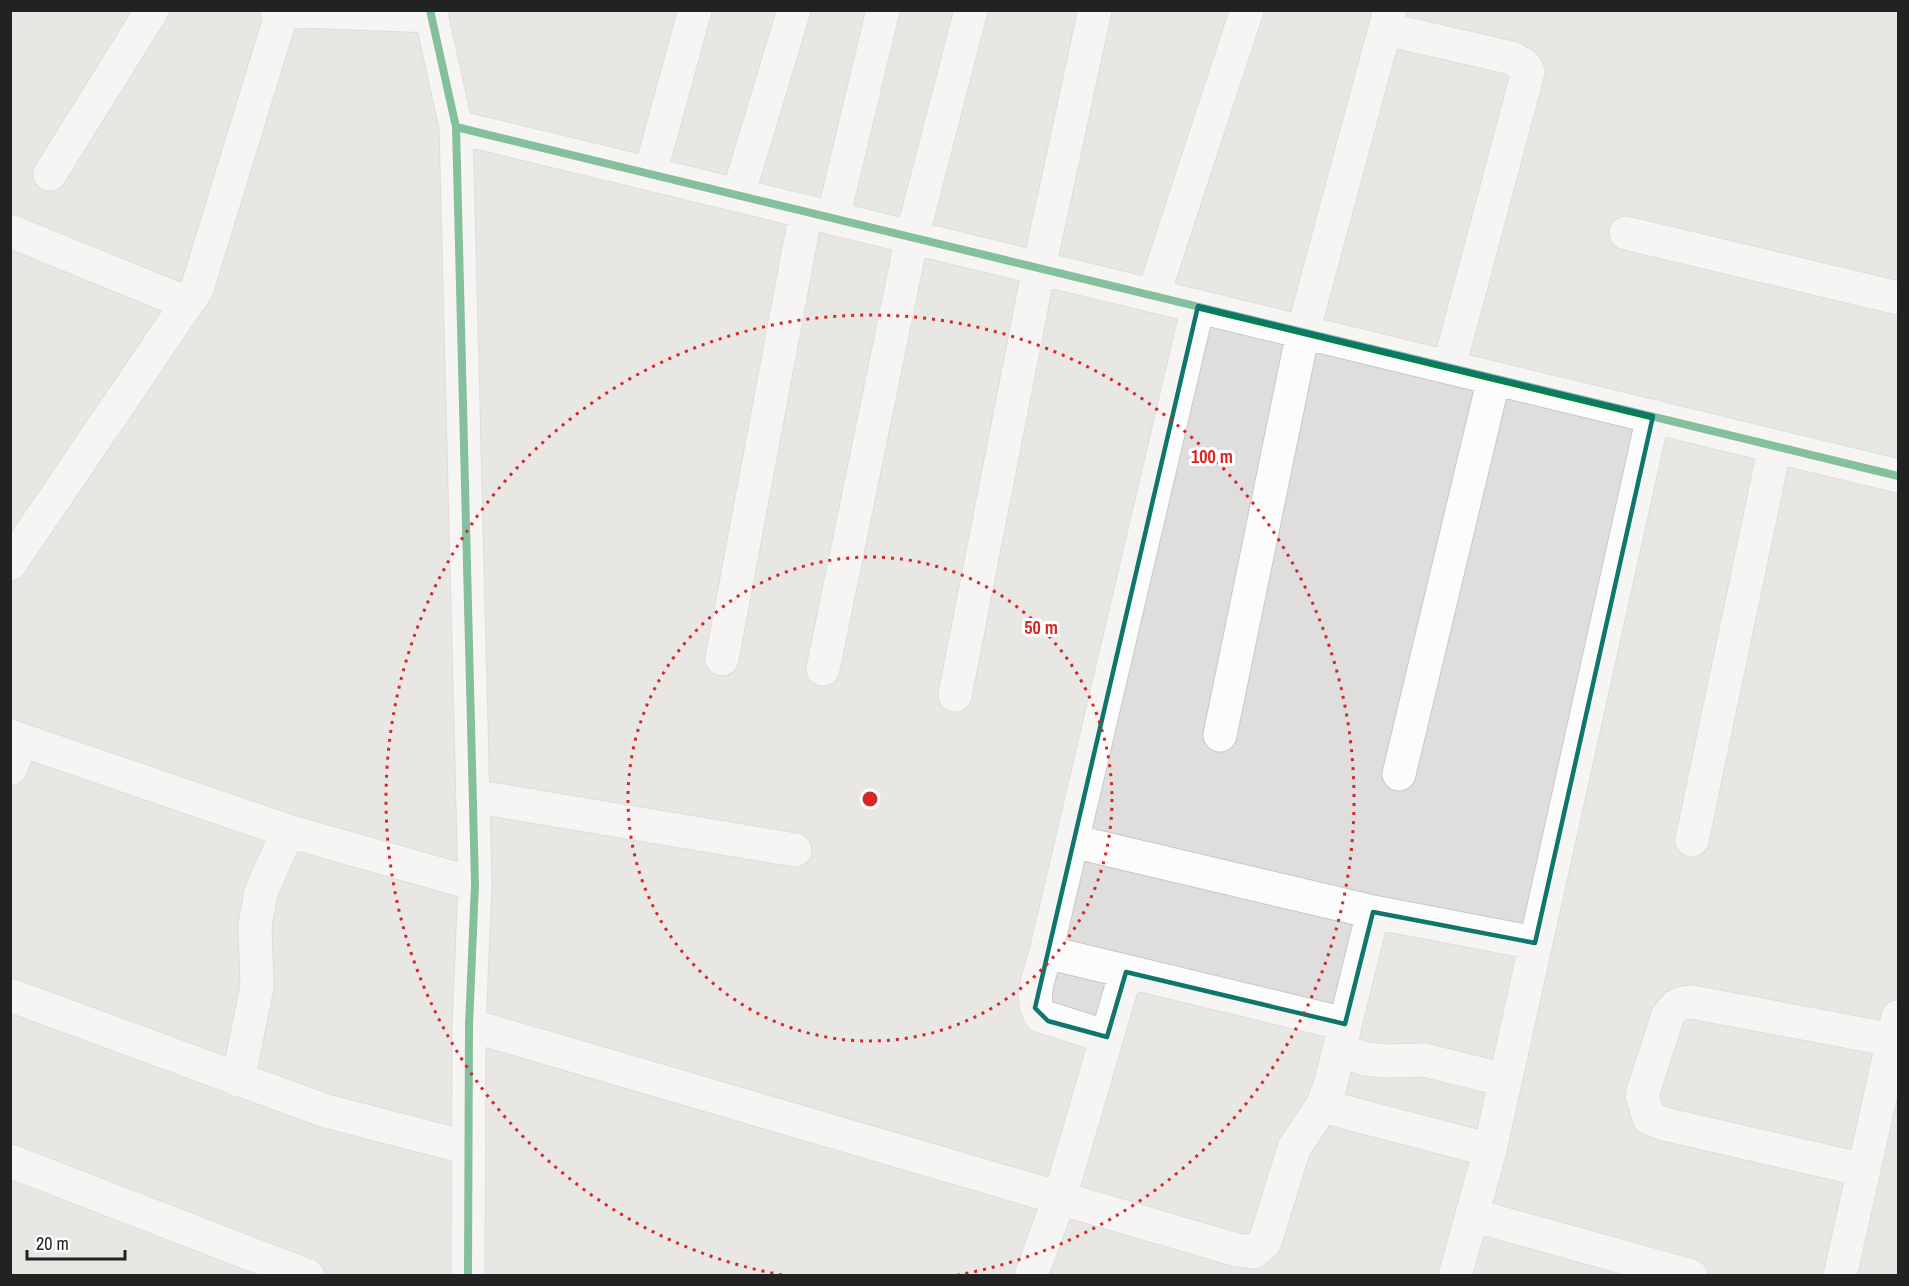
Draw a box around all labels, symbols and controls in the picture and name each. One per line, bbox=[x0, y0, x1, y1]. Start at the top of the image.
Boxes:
text: 100 m bbox=[1191, 444, 1233, 469]
text: 50 m bbox=[1024, 615, 1058, 640]
centre of rings bbox=[860, 789, 880, 809]
scale bar bbox=[27, 1223, 124, 1261]
text: 20 m bbox=[36, 1231, 69, 1256]

